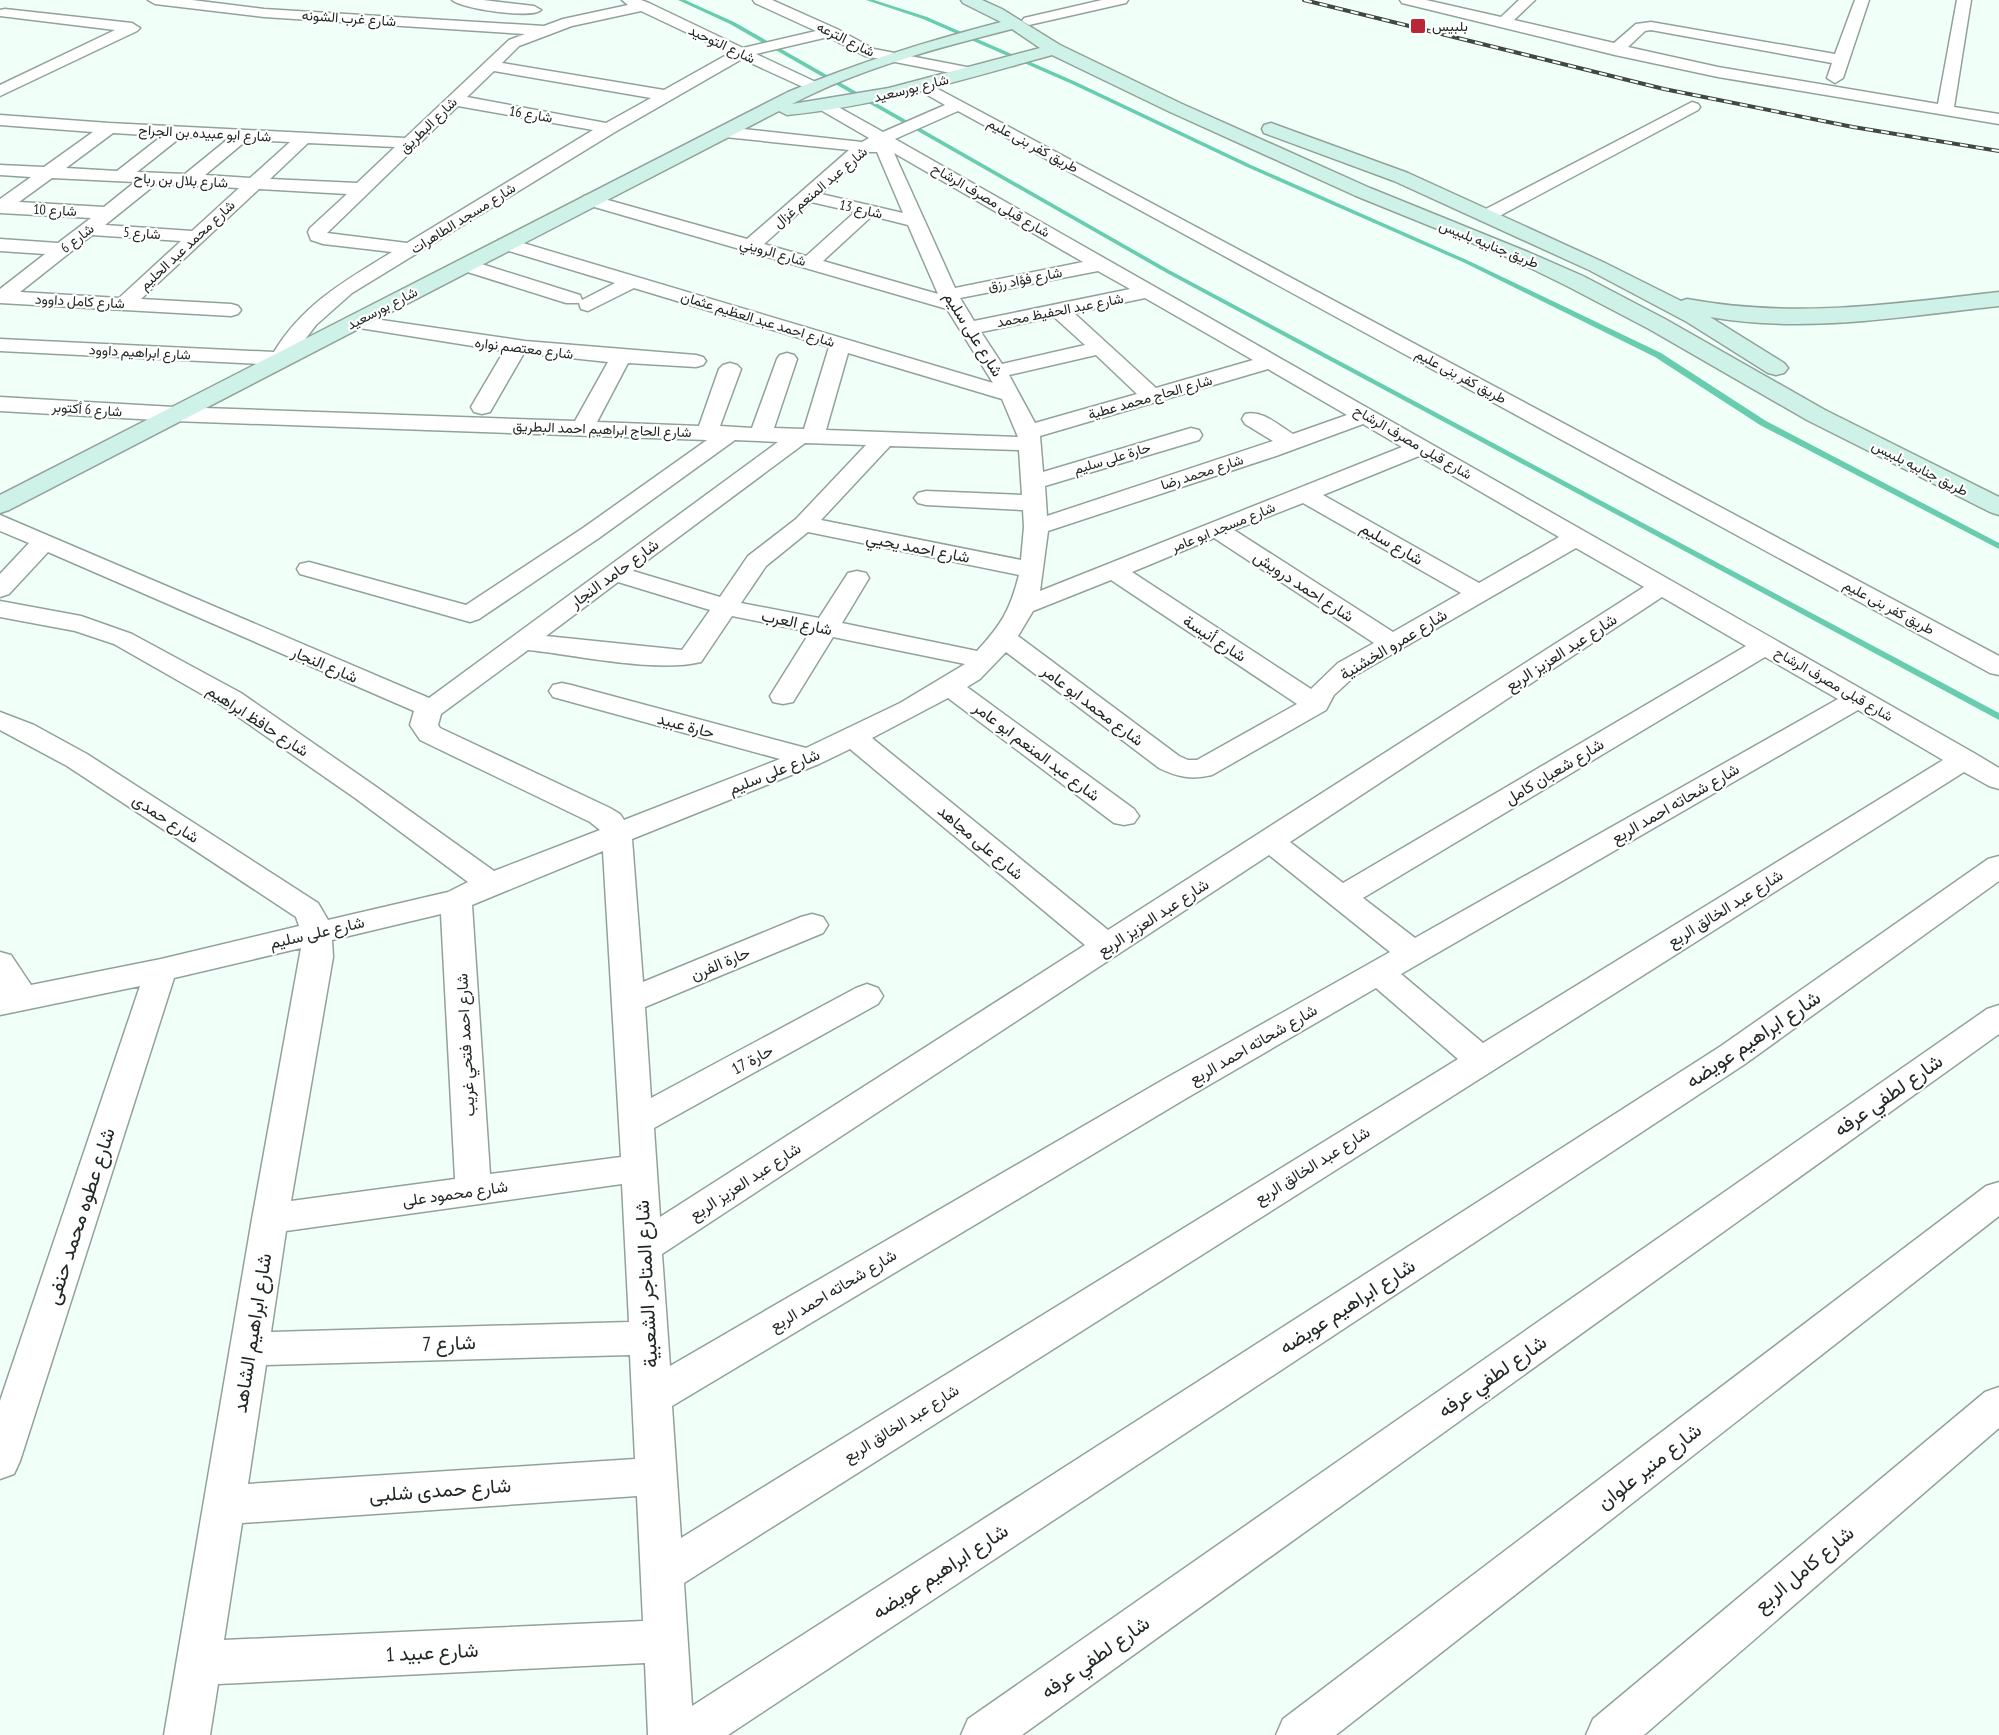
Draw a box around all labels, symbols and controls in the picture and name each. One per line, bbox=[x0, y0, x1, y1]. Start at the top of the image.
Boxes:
street label: شارع غرب الشونه bbox=[301, 6, 397, 32]
street label: شارع الترعه bbox=[813, 17, 878, 63]
marker: بلبيس bbox=[1409, 17, 1427, 35]
place label: بلبيس bbox=[1432, 17, 1468, 35]
street label: شارع التوحيد bbox=[685, 21, 758, 69]
street label: شارع بورسعيد bbox=[872, 70, 951, 108]
street label: شارع البطريق bbox=[395, 93, 462, 158]
street label: شارع 16 bbox=[508, 101, 554, 129]
street label: طريق كفر بنى عليم bbox=[984, 113, 1082, 177]
street label: شارع ابو عبيده بن الجراح bbox=[138, 121, 272, 147]
street label: شارع عبد المنعم غزال bbox=[769, 142, 872, 233]
street label: شارع قبلى مصرف الرشاح bbox=[928, 159, 1053, 243]
street label: شارع بلال بن رباح bbox=[133, 169, 229, 193]
street label: شارع مسجد الطاهرات bbox=[407, 178, 520, 259]
street label: شارع 13 bbox=[837, 195, 884, 225]
street label: شارع محمد عبد الحليم bbox=[135, 196, 240, 295]
street label: شارع 10 bbox=[33, 200, 77, 222]
street label: طريق جنابيه بلبيس bbox=[1437, 216, 1541, 272]
street label: شارع 6 bbox=[57, 219, 99, 258]
street label: شارع 5 bbox=[123, 223, 161, 245]
street label: شارع الرويني bbox=[737, 234, 808, 273]
street label: شارع فؤاد رزق bbox=[986, 263, 1064, 297]
street label: شارع بورسعيد bbox=[344, 283, 421, 335]
street label: شارع احمد عبد العظيم عثمان bbox=[678, 287, 837, 353]
street label: شارع على سليم bbox=[938, 288, 1008, 381]
street label: شارع عبد الحفيظ محمد bbox=[995, 289, 1125, 333]
street label: شارع كامل داوود bbox=[35, 290, 125, 314]
street label: شارع معتصم نواره bbox=[473, 333, 574, 365]
street label: شارع ابراهيم داوود bbox=[89, 340, 191, 366]
street label: طريق كفر بنى عليم bbox=[1412, 344, 1510, 408]
street label: شارع الحاج محمد عطية bbox=[1086, 371, 1215, 425]
street label: شارع 6 أكتوبر bbox=[50, 397, 123, 422]
street label: شارع قبلى مصرف الرشاح bbox=[1350, 401, 1475, 485]
street label: شارع الحاج ابراهيم احمد البطريق bbox=[512, 417, 692, 443]
street label: طريق جنابيه بلبيس bbox=[1869, 436, 1971, 500]
street label: حارة على سليم bbox=[1071, 438, 1153, 478]
street label: شارع محمد رضا bbox=[1158, 450, 1246, 496]
street label: شارع مسجد ابو عامر bbox=[1167, 498, 1278, 558]
street label: شارع سليم bbox=[1356, 517, 1427, 571]
street label: شارع احمد يحيي bbox=[864, 527, 972, 571]
street label: شارع حامد النجار bbox=[565, 534, 664, 614]
street label: شارع احمد درويش bbox=[1249, 546, 1358, 628]
street label: طريق كفر بنى عليم bbox=[1840, 575, 1938, 639]
street label: شارع عمرو الخشنية bbox=[1336, 604, 1451, 686]
street label: شارع العرب bbox=[759, 605, 834, 641]
street label: شارع عبد العزيز الربع bbox=[1502, 609, 1621, 697]
street label: شارع أنيسة bbox=[1178, 610, 1250, 668]
street label: شارع النجار bbox=[287, 641, 361, 689]
street label: شارع قبلى مصرف الرشاح bbox=[1771, 643, 1896, 727]
street label: شارع محمد ابو عامر bbox=[1036, 660, 1148, 751]
street label: شارع حافظ ابراهيم bbox=[202, 680, 313, 762]
street label: شارع عبد المنعم ابو عامر bbox=[968, 696, 1104, 807]
street label: حارة عبيد bbox=[655, 708, 717, 743]
street label: شارع شعبان كامل bbox=[1501, 734, 1608, 810]
street label: شارع على سليم bbox=[726, 744, 823, 800]
street label: شارع شحاته احمد الربع bbox=[1608, 758, 1743, 849]
street label: شارع حمدى bbox=[128, 789, 203, 849]
street label: شارع على مجاهد bbox=[933, 800, 1028, 885]
street label: شارع عبد الخالق الربع bbox=[1664, 864, 1787, 953]
street label: شارع عبد العزيز الربع bbox=[1094, 874, 1213, 962]
street label: شارع على سليم bbox=[268, 911, 367, 955]
street label: حارة الفرن bbox=[687, 941, 753, 985]
street label: شارع احمد فتحي غريب bbox=[451, 973, 483, 1117]
street label: شارع ابراهيم عويضه bbox=[1681, 984, 1826, 1095]
street label: شارع شحاته احمد الربع bbox=[1186, 999, 1321, 1090]
street label: حارة 17 bbox=[728, 1039, 777, 1079]
street label: شارع لطفي عرفه bbox=[1828, 1048, 1950, 1145]
street label: شارع عبد الخالق الربع bbox=[1251, 1121, 1374, 1210]
street label: شارع عطوه محمد حنفى bbox=[39, 1124, 122, 1308]
street label: شارع عبد العزيز الربع bbox=[686, 1138, 805, 1226]
street label: شارع محمود على bbox=[401, 1176, 509, 1212]
street label: شارع المتاجر الشعبية bbox=[629, 1199, 664, 1369]
street label: شارع شحاته احمد الربع bbox=[766, 1244, 901, 1337]
street label: شارع ابراهيم الشاهد bbox=[227, 1251, 278, 1415]
street label: شارع ابراهيم عويضه bbox=[1274, 1252, 1421, 1361]
street label: شارع 7 bbox=[422, 1329, 476, 1358]
street label: شارع لطفي عرفه bbox=[1432, 1329, 1554, 1426]
street label: شارع عبد الخالق الربع bbox=[840, 1379, 963, 1468]
street label: شارع منير علوان bbox=[1591, 1417, 1707, 1516]
street label: شارع حمدى شلبى bbox=[368, 1472, 512, 1509]
street label: شارع ابراهيم عويضه bbox=[867, 1517, 1014, 1626]
street label: شارع كامل الربع bbox=[1749, 1520, 1860, 1619]
street label: شارع لطفي عرفه bbox=[1035, 1610, 1157, 1707]
street label: شارع عبيد 1 bbox=[385, 1637, 479, 1668]

